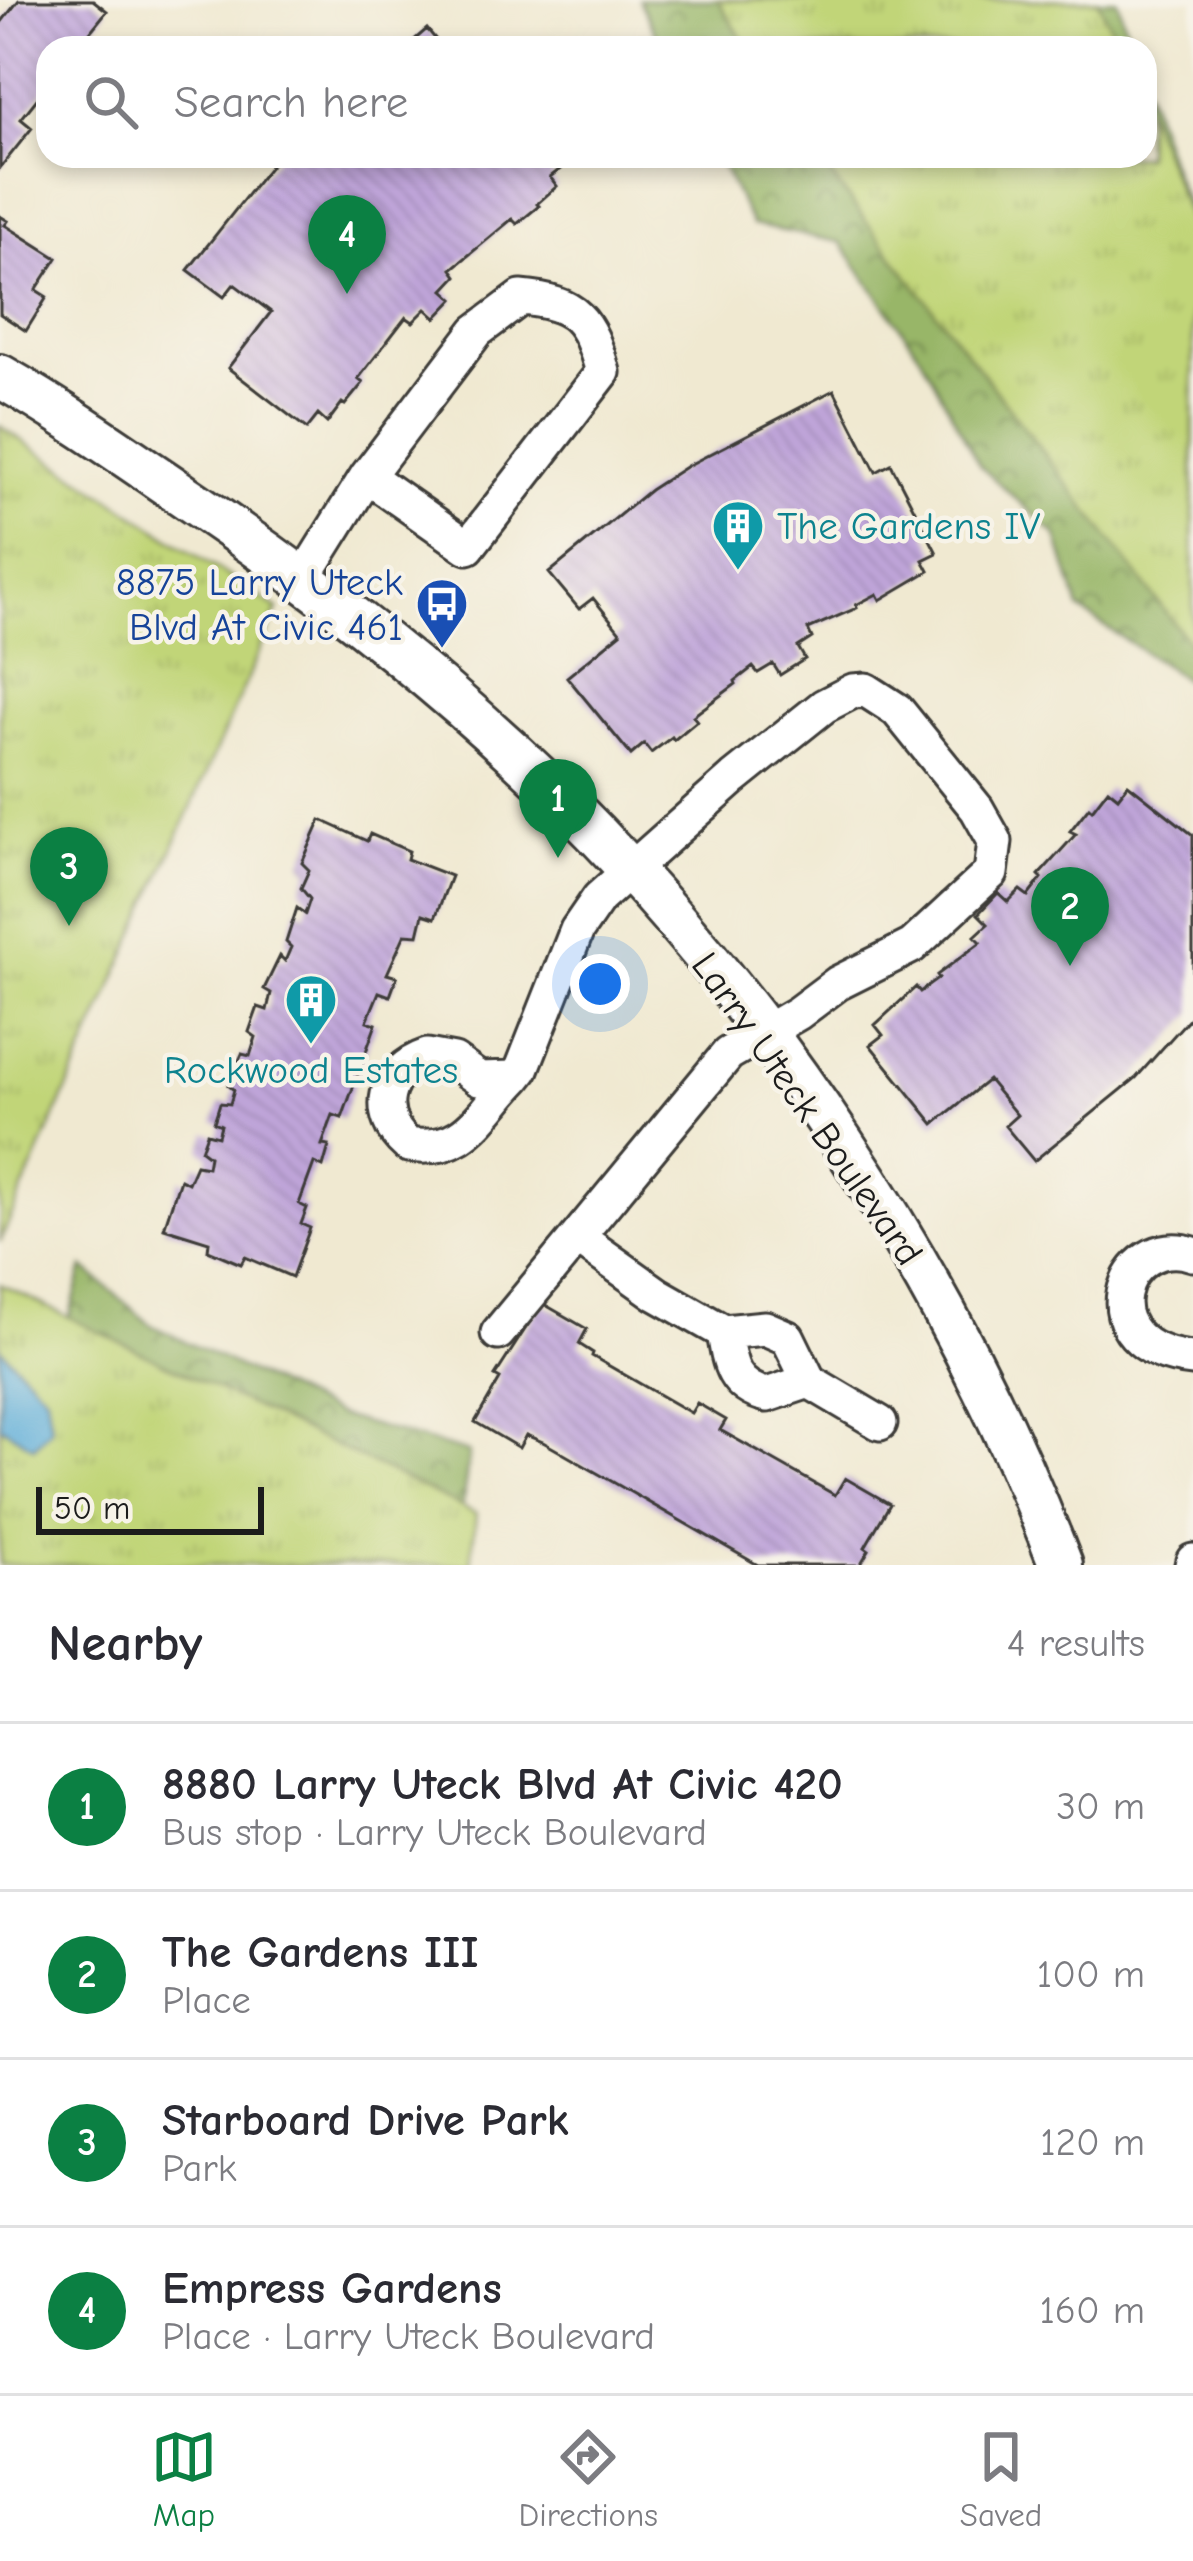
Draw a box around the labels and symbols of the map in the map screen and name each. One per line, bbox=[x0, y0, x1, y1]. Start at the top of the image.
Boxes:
pin: 4 bbox=[308, 195, 386, 294]
building icon: The Gardens IV bbox=[710, 498, 766, 572]
place label: The Gardens IV bbox=[777, 504, 1041, 549]
place label: 8875 Larry Uteck Blvd At Civic 461 bbox=[116, 560, 403, 650]
bus stop icon: 8875 Larry Uteck Blvd At Civic 461 bbox=[414, 576, 470, 650]
pin: 1 bbox=[519, 759, 597, 858]
pin: 3 bbox=[30, 827, 108, 926]
pin: 2 bbox=[1031, 867, 1109, 966]
street label: Larry Uteck Boulevard bbox=[682, 944, 932, 1274]
your location bbox=[570, 954, 630, 1014]
building icon: Rockwood Estates bbox=[283, 972, 339, 1046]
place label: Rockwood Estates bbox=[164, 1048, 458, 1093]
scale bar bbox=[36, 1481, 264, 1534]

